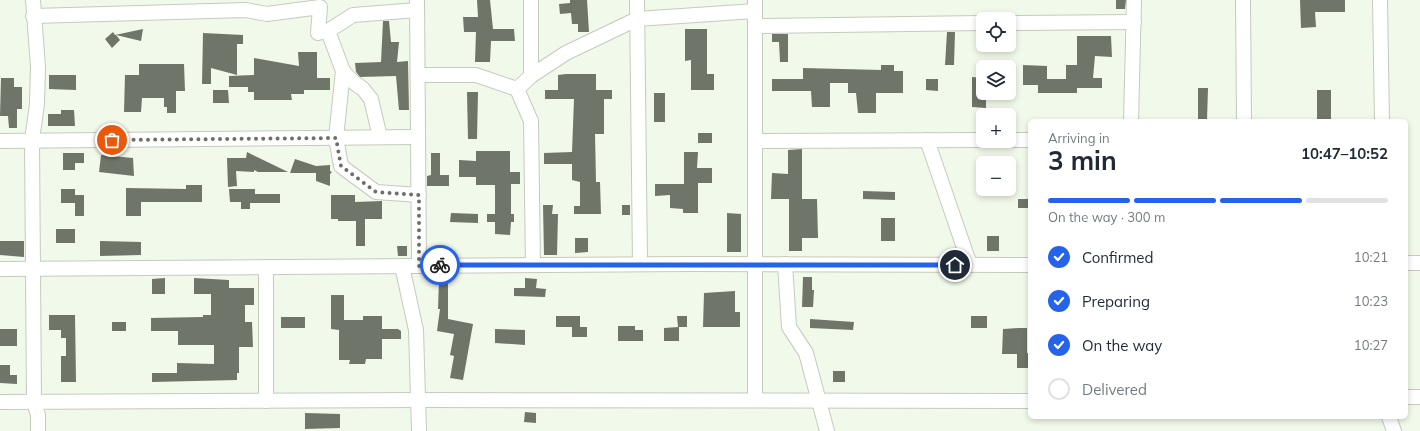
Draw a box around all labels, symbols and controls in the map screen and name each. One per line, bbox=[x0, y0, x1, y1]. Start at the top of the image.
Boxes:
map controls bbox=[976, 12, 1016, 196]
button: locate bbox=[976, 12, 1016, 52]
button: layers bbox=[976, 60, 1016, 100]
button: + bbox=[976, 108, 1016, 148]
pin bbox=[95, 123, 129, 157]
icon: bag bbox=[101, 129, 123, 151]
text: Arriving in bbox=[1048, 130, 1110, 146]
text: 3 min bbox=[1048, 144, 1117, 177]
text: 10:47–10:52 bbox=[1301, 144, 1388, 163]
button: − bbox=[976, 156, 1016, 196]
text: On the way · 300 m bbox=[1048, 209, 1165, 225]
courier bbox=[420, 245, 460, 285]
icon: check bbox=[1048, 246, 1070, 268]
pin bbox=[938, 248, 972, 282]
text: Confirmed bbox=[1082, 248, 1153, 267]
text: 10:21 bbox=[1354, 249, 1388, 265]
icon: bike bbox=[429, 254, 451, 276]
icon: home bbox=[944, 254, 966, 276]
icon: check bbox=[1048, 290, 1070, 312]
text: Preparing bbox=[1082, 292, 1150, 311]
text: 10:23 bbox=[1354, 293, 1388, 309]
icon: check bbox=[1048, 334, 1070, 356]
text: On the way bbox=[1082, 336, 1162, 355]
text: 10:27 bbox=[1354, 337, 1388, 353]
text: Delivered bbox=[1082, 380, 1147, 399]

